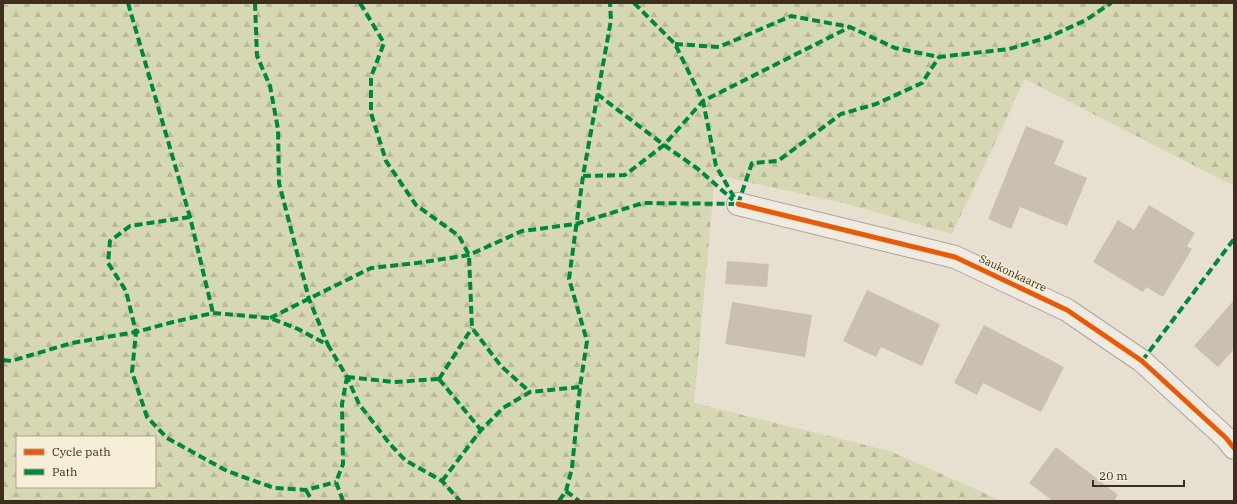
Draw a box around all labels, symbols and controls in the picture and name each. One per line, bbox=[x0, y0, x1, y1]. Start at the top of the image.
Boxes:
street label: Saukonkaarre bbox=[977, 251, 1049, 295]
legend bbox=[16, 436, 156, 488]
text: Cycle path bbox=[52, 444, 111, 459]
scale bar bbox=[1093, 462, 1184, 488]
text: Path bbox=[52, 464, 78, 479]
text: 20 m bbox=[1099, 468, 1128, 483]

